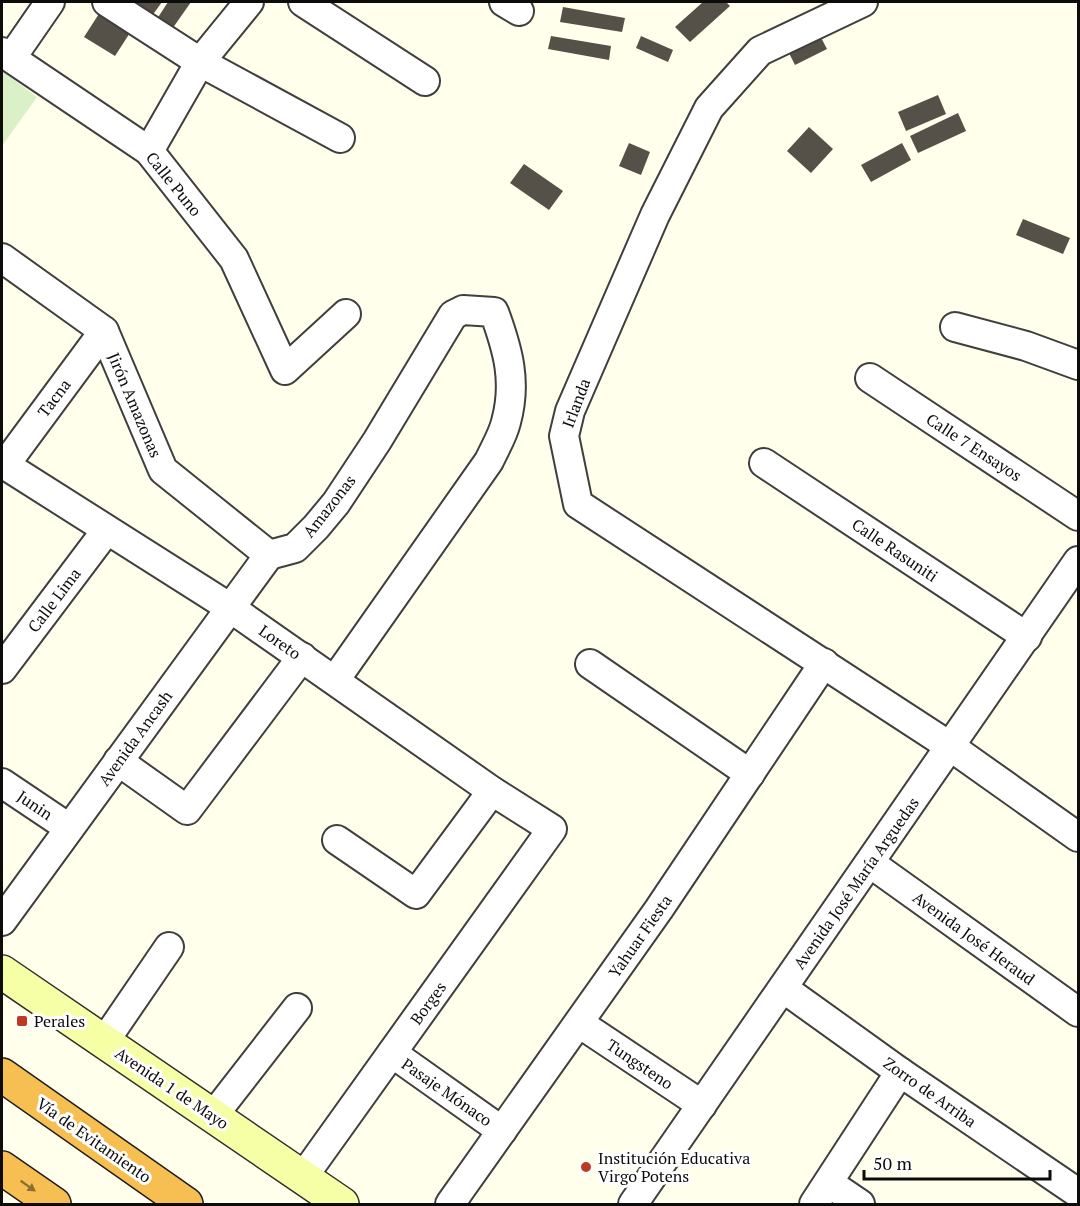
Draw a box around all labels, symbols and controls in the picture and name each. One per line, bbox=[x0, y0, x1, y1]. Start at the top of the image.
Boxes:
street label: Calle Puno bbox=[141, 147, 207, 221]
street label: Jirón Amazonas bbox=[103, 349, 167, 461]
street label: Tacna bbox=[32, 374, 76, 422]
street label: Irlanda bbox=[557, 375, 595, 431]
street label: Calle 7 Ensayos bbox=[922, 408, 1026, 486]
street label: Amazonas bbox=[298, 470, 360, 542]
street label: Calle Rasuniti bbox=[848, 513, 943, 587]
street label: Calle Lima bbox=[23, 563, 85, 637]
street label: Loreto bbox=[255, 620, 306, 664]
street label: Avenida Ancash bbox=[93, 685, 177, 790]
street label: Junin bbox=[13, 785, 58, 825]
street label: Avenida José María Arguedas bbox=[788, 793, 924, 973]
street label: Avenida José Heraud bbox=[908, 886, 1040, 990]
street label: Yahuar Fiesta bbox=[603, 890, 677, 982]
street label: Borges bbox=[405, 977, 451, 1029]
place label: Perales bbox=[34, 1010, 85, 1032]
marker: Perales bbox=[15, 1014, 29, 1028]
street label: Tungsteno bbox=[602, 1034, 678, 1094]
street label: Avenida 1 de Mayo bbox=[111, 1042, 233, 1134]
street label: Zorro de Arriba bbox=[879, 1052, 981, 1132]
street label: Pasaje Mónaco bbox=[397, 1053, 497, 1131]
street label: Vía de Evitamiento bbox=[32, 1092, 156, 1188]
scale bar bbox=[864, 1143, 1050, 1181]
place label: Institución Educativa Virgo Potens bbox=[598, 1147, 750, 1187]
text: 50 m bbox=[873, 1151, 913, 1175]
marker: Institución Educativa Virgo Potens bbox=[579, 1160, 593, 1174]
one-way arrow bbox=[20, 1180, 36, 1191]

